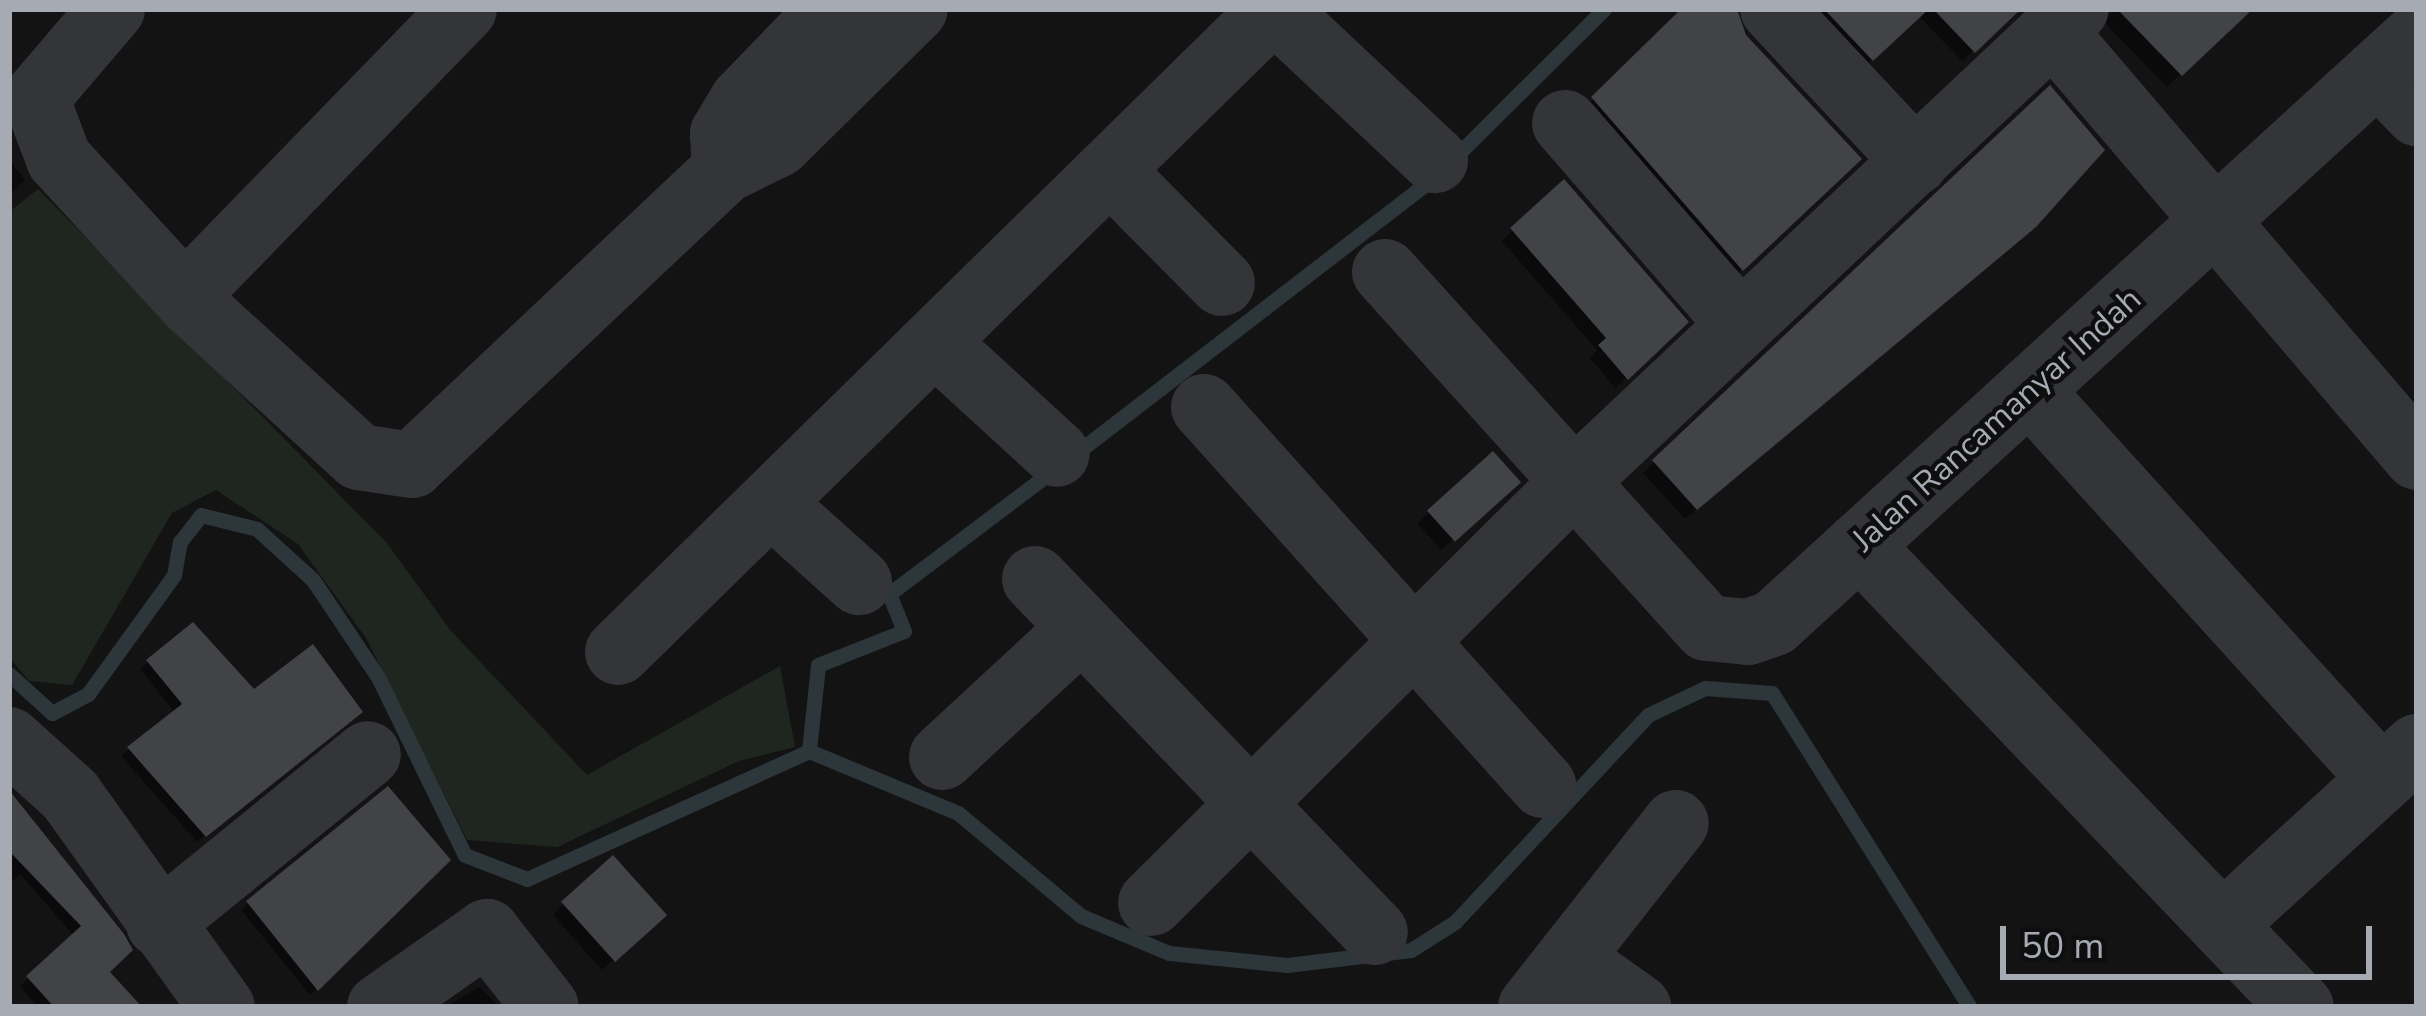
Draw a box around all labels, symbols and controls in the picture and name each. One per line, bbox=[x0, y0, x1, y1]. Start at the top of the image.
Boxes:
street label: Jalan Rancamanyar Indah bbox=[1844, 280, 2150, 560]
scale bar bbox=[2006, 902, 2378, 976]
text: 50 m bbox=[2021, 922, 2104, 971]

